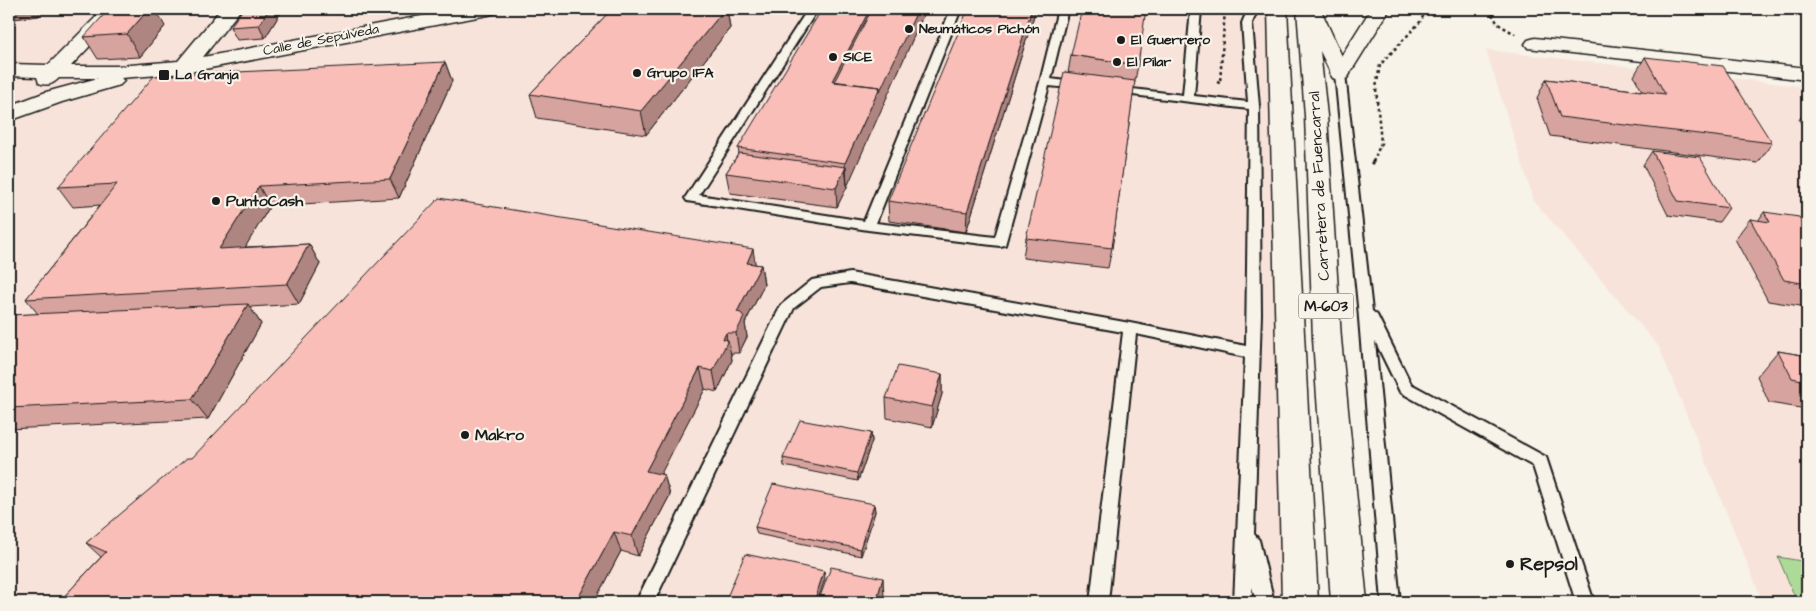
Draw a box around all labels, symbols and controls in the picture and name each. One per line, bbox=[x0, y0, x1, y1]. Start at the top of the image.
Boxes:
street label: Calle de Sepúlveda bbox=[261, 19, 381, 61]
place label: Neumáticos Pichón bbox=[919, 19, 1039, 39]
marker: Neumáticos Pichón bbox=[903, 23, 915, 35]
place label: El Guerrero bbox=[1131, 30, 1210, 50]
marker: El Guerrero bbox=[1115, 34, 1127, 46]
place label: SICE bbox=[842, 47, 873, 67]
marker: SICE bbox=[827, 51, 839, 63]
place label: El Pilar bbox=[1127, 52, 1171, 72]
marker: El Pilar bbox=[1111, 56, 1123, 68]
place label: Grupo IFA bbox=[647, 63, 715, 83]
place label: La Granja bbox=[175, 65, 239, 85]
marker: Grupo IFA bbox=[631, 67, 643, 79]
marker: La Granja bbox=[157, 68, 171, 82]
street label: Carretera de Fuencarral bbox=[1303, 91, 1335, 281]
place label: PuntoCash bbox=[226, 190, 304, 212]
marker: PuntoCash bbox=[210, 195, 222, 207]
road number: M-603 bbox=[1298, 294, 1354, 318]
place label: Makro bbox=[475, 424, 525, 446]
marker: Makro bbox=[459, 429, 471, 441]
place label: Repsol bbox=[1520, 551, 1578, 578]
marker: Repsol bbox=[1504, 558, 1516, 570]

